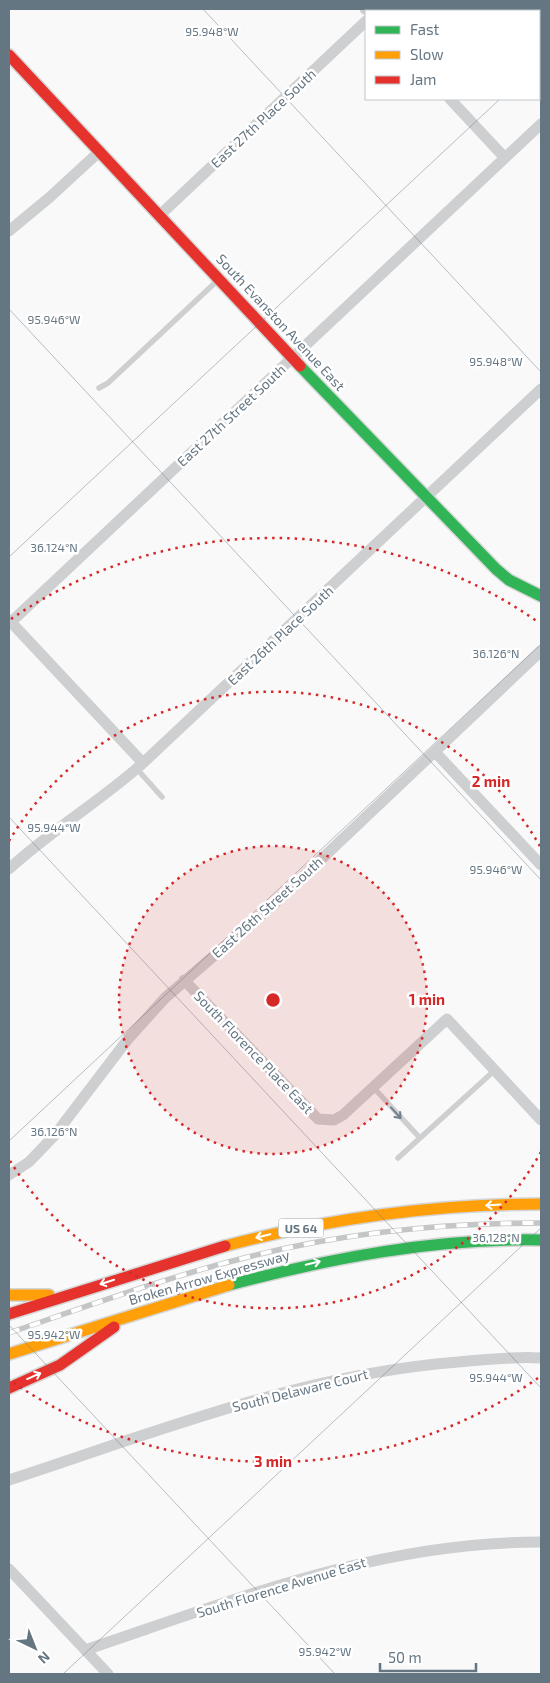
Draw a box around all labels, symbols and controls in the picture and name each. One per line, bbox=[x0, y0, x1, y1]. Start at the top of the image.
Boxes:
legend bbox=[365, 10, 540, 100]
text: Fast bbox=[410, 20, 440, 38]
text: 95.948°W bbox=[185, 24, 239, 38]
text: Slow bbox=[410, 45, 444, 63]
street label: East 27th Place South bbox=[207, 65, 319, 171]
text: Jam bbox=[410, 70, 436, 88]
street label: South Evanston Avenue East bbox=[213, 250, 349, 394]
text: 95.946°W bbox=[28, 312, 80, 326]
text: 95.948°W bbox=[469, 354, 523, 368]
street label: East 27th Street South bbox=[173, 360, 289, 470]
text: 36.124°N bbox=[30, 540, 78, 554]
street label: East 26th Place South bbox=[224, 582, 336, 688]
text: 36.126°N bbox=[473, 646, 519, 660]
text: 2 min bbox=[472, 772, 510, 790]
text: 95.944°W bbox=[27, 820, 81, 834]
street label: East 26th Street South bbox=[208, 853, 326, 961]
text: 95.946°W bbox=[470, 862, 522, 876]
street label: South Florence Place East bbox=[191, 987, 317, 1117]
text: 1 min bbox=[409, 990, 445, 1008]
centre of rings bbox=[264, 991, 282, 1009]
one-way arrow bbox=[390, 1106, 402, 1119]
text: 36.126°N bbox=[31, 1124, 77, 1138]
one-way arrow bbox=[485, 1200, 501, 1209]
road number: US 64 bbox=[278, 1218, 324, 1238]
text: 36.128°N bbox=[472, 1230, 520, 1244]
one-way arrow bbox=[255, 1232, 271, 1242]
street label: Broken Arrow Expressway bbox=[127, 1246, 292, 1308]
one-way arrow bbox=[305, 1258, 321, 1267]
one-way arrow bbox=[99, 1278, 115, 1288]
text: 95.942°W bbox=[28, 1327, 80, 1341]
street label: South Delaware Court bbox=[230, 1365, 370, 1415]
text: 95.944°W bbox=[469, 1370, 523, 1384]
one-way arrow bbox=[26, 1371, 41, 1381]
text: 3 min bbox=[254, 1452, 292, 1470]
street label: South Florence Avenue East bbox=[194, 1553, 368, 1621]
north arrow bbox=[10, 1623, 60, 1673]
scale bar bbox=[380, 1640, 476, 1672]
text: 95.942°W bbox=[299, 1644, 351, 1658]
text: N bbox=[35, 1648, 54, 1668]
text: 50 m bbox=[388, 1648, 422, 1666]

